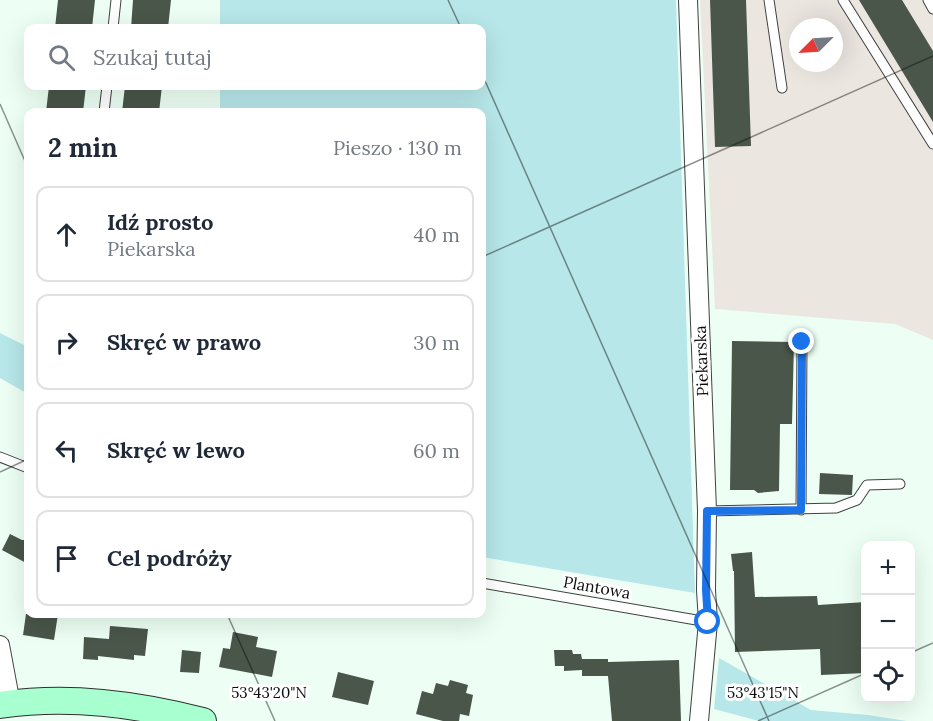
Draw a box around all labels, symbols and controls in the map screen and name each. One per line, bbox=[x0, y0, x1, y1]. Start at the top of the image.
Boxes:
north arrow bbox=[789, 18, 843, 72]
search box bbox=[24, 24, 486, 90]
icon: search bbox=[45, 41, 78, 74]
text: Szukaj tutaj bbox=[93, 43, 212, 71]
text: 2 min bbox=[48, 131, 118, 164]
text: Pieszo · 130 m bbox=[333, 135, 462, 160]
text: Idź prosto bbox=[107, 208, 213, 236]
icon: ahead bbox=[50, 218, 83, 251]
text: 40 m bbox=[414, 222, 460, 247]
text: Piekarska bbox=[107, 236, 196, 261]
street label: Piekarska bbox=[690, 325, 712, 397]
icon: right bbox=[50, 326, 83, 359]
text: Skręć w prawo bbox=[107, 328, 261, 356]
route end bbox=[788, 328, 814, 354]
text: 30 m bbox=[413, 330, 460, 355]
icon: left bbox=[50, 434, 83, 467]
text: Skręć w lewo bbox=[107, 436, 245, 464]
text: 60 m bbox=[413, 438, 460, 463]
map controls bbox=[861, 541, 915, 703]
button: + bbox=[861, 541, 915, 595]
icon: arrive bbox=[50, 542, 83, 575]
text: Cel podróży bbox=[107, 544, 232, 572]
street label: Plantowa bbox=[562, 571, 632, 603]
button: − bbox=[861, 595, 915, 649]
route start bbox=[694, 608, 720, 634]
button: locate bbox=[861, 649, 915, 703]
text: 53°43'20"N bbox=[231, 683, 307, 702]
text: 53°43'15"N bbox=[727, 683, 799, 702]

